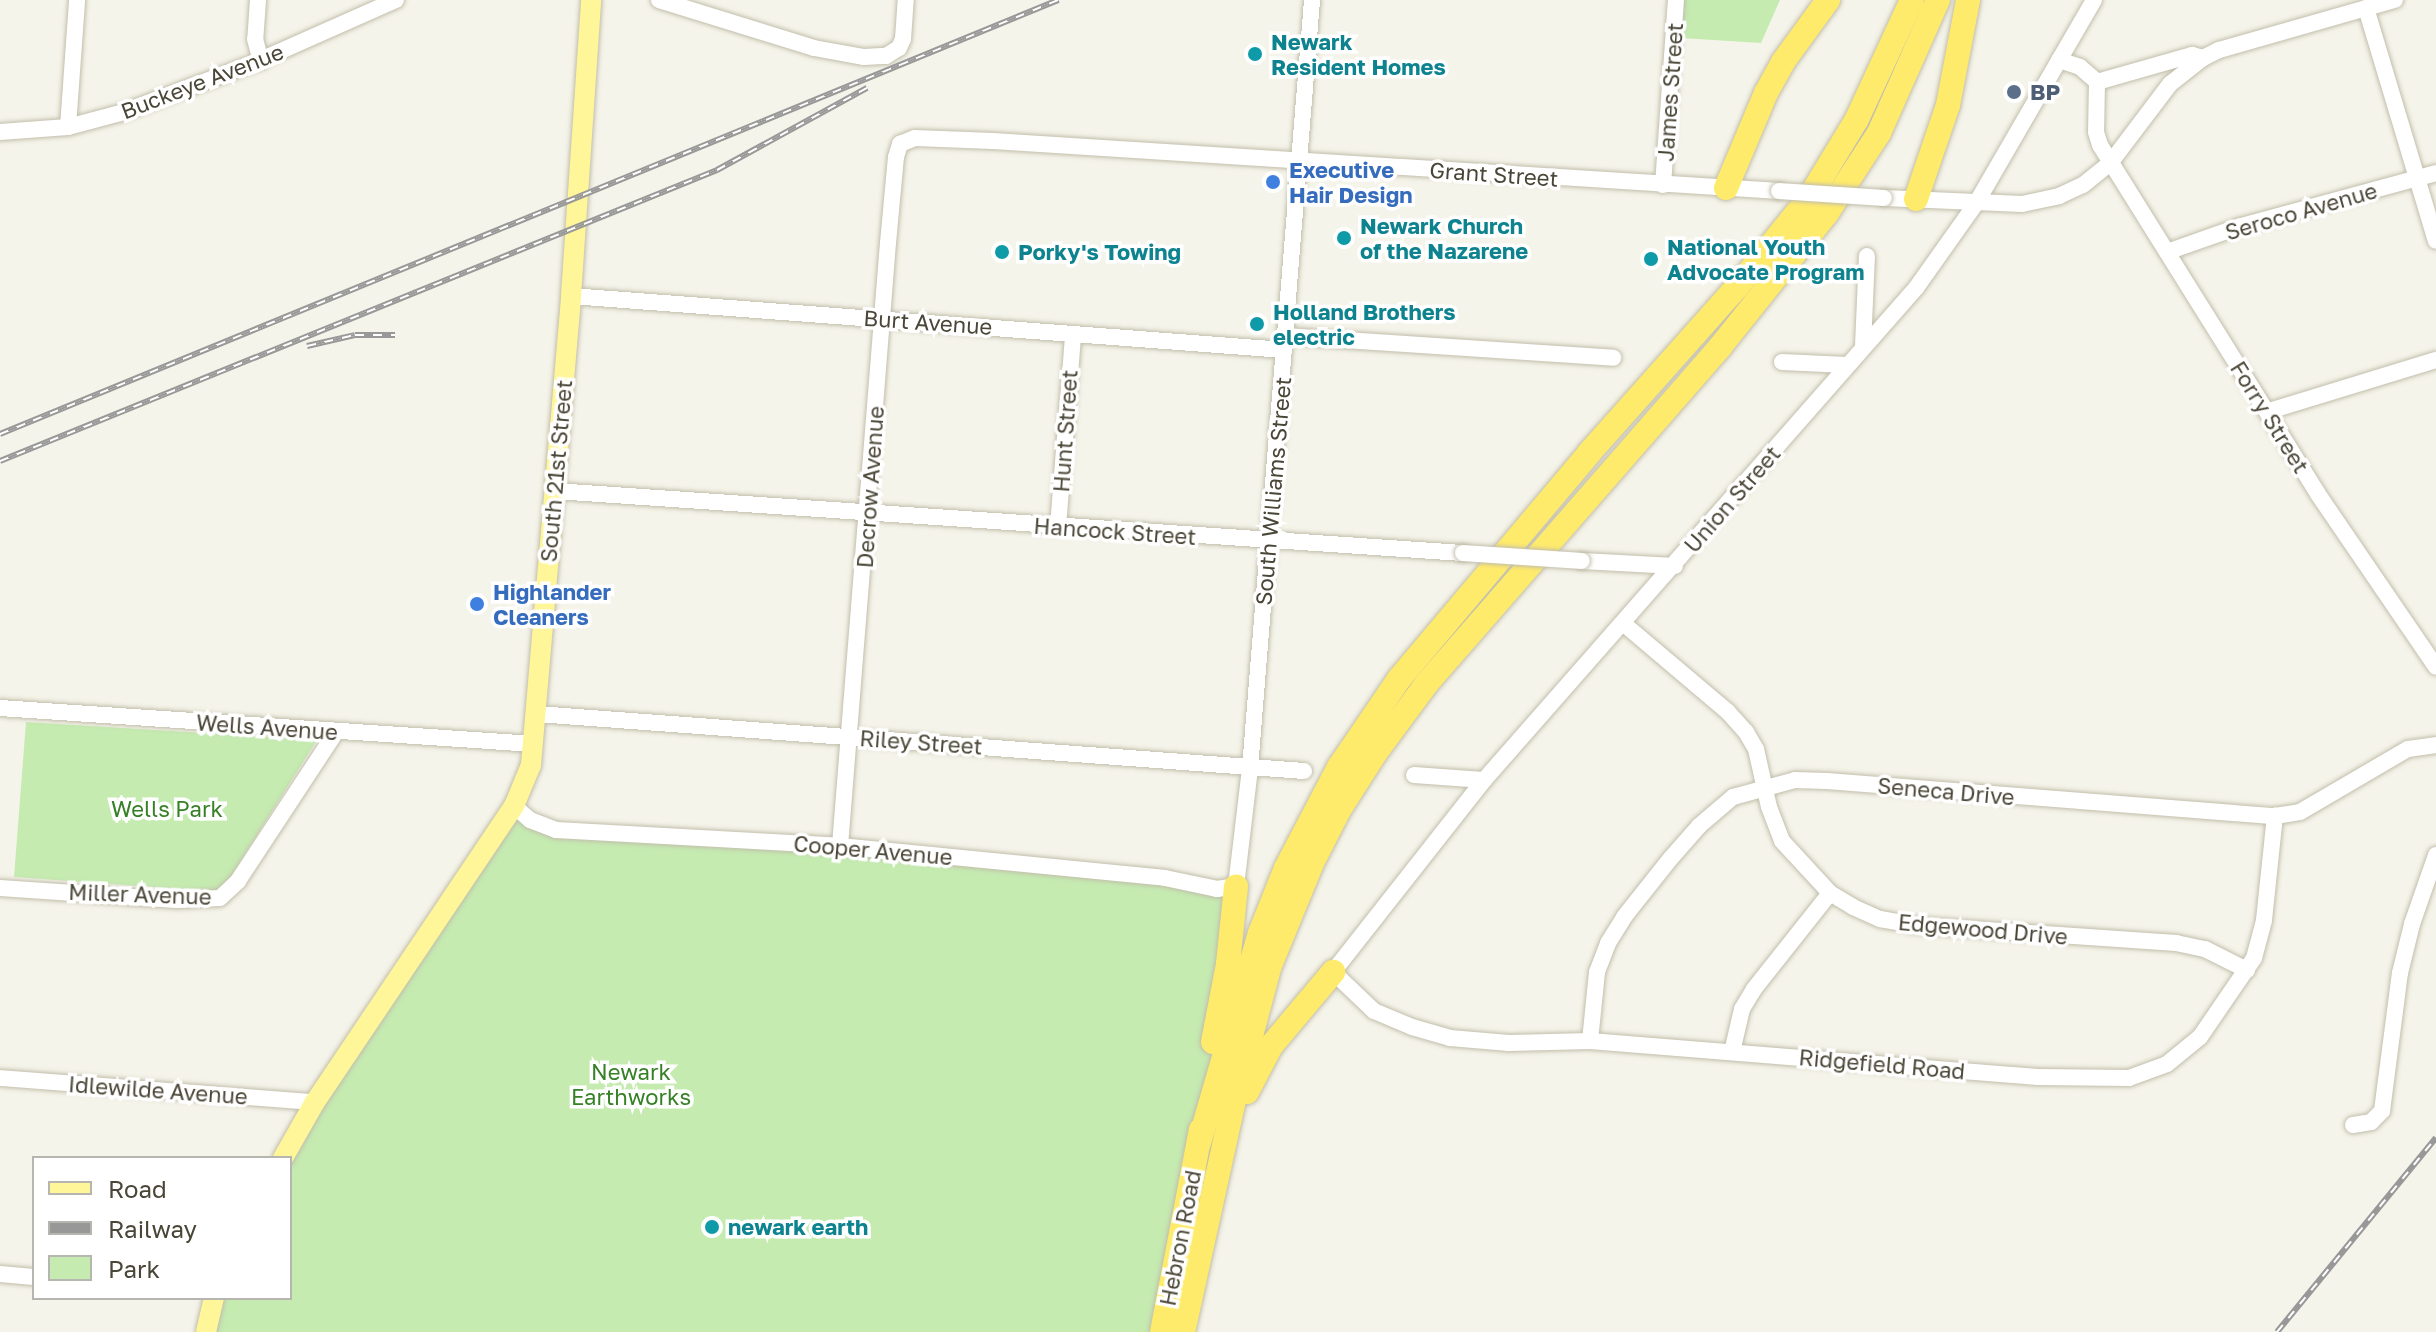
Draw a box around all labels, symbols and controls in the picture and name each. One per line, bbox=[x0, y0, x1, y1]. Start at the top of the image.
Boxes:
street label: James Street bbox=[1652, 22, 1688, 162]
place label: Newark Resident Homes bbox=[1271, 28, 1446, 80]
street label: Buckeye Avenue bbox=[117, 38, 287, 124]
marker: Newark Resident Homes bbox=[1246, 45, 1264, 63]
place label: BP bbox=[2030, 79, 2060, 105]
marker: BP bbox=[2005, 83, 2023, 101]
place label: Executive Hair Design bbox=[1289, 156, 1412, 208]
street label: Grant Street bbox=[1429, 156, 1559, 192]
marker: Executive Hair Design bbox=[1264, 173, 1282, 191]
street label: Seroco Avenue bbox=[2222, 177, 2380, 245]
place label: Newark Church of the Nazarene bbox=[1360, 212, 1528, 264]
marker: Newark Church of the Nazarene bbox=[1335, 229, 1353, 247]
place label: National Youth Advocate Program bbox=[1667, 233, 1865, 284]
place label: Porky's Towing bbox=[1018, 239, 1181, 265]
marker: Porky's Towing bbox=[993, 243, 1011, 261]
marker: National Youth Advocate Program bbox=[1642, 250, 1660, 268]
place label: Holland Brothers electric bbox=[1273, 298, 1456, 350]
street label: Burt Avenue bbox=[863, 304, 993, 340]
marker: Holland Brothers electric bbox=[1248, 315, 1266, 333]
street label: Forry Street bbox=[2225, 356, 2315, 478]
street label: Hunt Street bbox=[1048, 369, 1082, 493]
street label: South Williams Street bbox=[1250, 375, 1296, 607]
street label: South 21st Street bbox=[535, 379, 577, 563]
street label: Decrow Avenue bbox=[851, 405, 889, 569]
street label: Union Street bbox=[1678, 440, 1786, 558]
street label: Hancock Street bbox=[1033, 512, 1197, 550]
place label: Highlander Cleaners bbox=[493, 578, 611, 630]
marker: Highlander Cleaners bbox=[468, 595, 486, 613]
street label: Wells Avenue bbox=[195, 709, 339, 745]
street label: Riley Street bbox=[859, 725, 983, 759]
street label: Seneca Drive bbox=[1876, 772, 2016, 810]
park label: Wells Park bbox=[111, 796, 223, 822]
street label: Cooper Avenue bbox=[792, 830, 954, 870]
street label: Miller Avenue bbox=[68, 878, 212, 910]
street label: Edgewood Drive bbox=[1897, 908, 2069, 950]
street label: Ridgefield Road bbox=[1798, 1044, 1966, 1084]
park label: Newark Earthworks bbox=[571, 1058, 691, 1110]
street label: Idlewilde Avenue bbox=[67, 1071, 249, 1109]
legend bbox=[32, 1156, 292, 1300]
street label: Hebron Road bbox=[1154, 1168, 1206, 1308]
text: Road bbox=[108, 1174, 167, 1203]
text: Railway bbox=[108, 1214, 197, 1243]
place label: newark earth bbox=[728, 1214, 868, 1240]
marker: newark earth bbox=[703, 1218, 721, 1236]
text: Park bbox=[108, 1254, 160, 1283]

